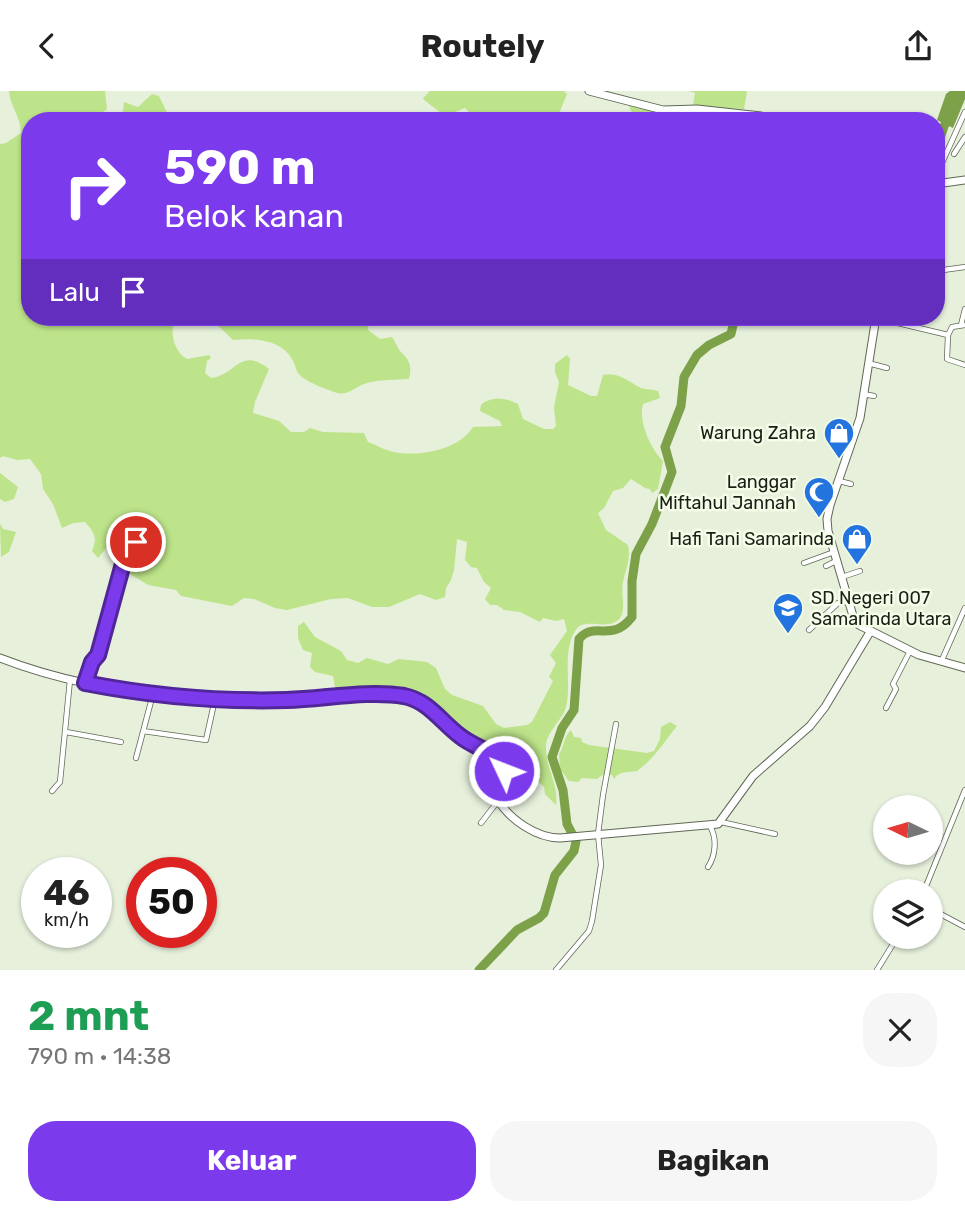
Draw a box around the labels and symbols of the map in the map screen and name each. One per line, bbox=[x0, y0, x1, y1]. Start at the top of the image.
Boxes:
shop icon: Warung Zahra bbox=[822, 416, 856, 460]
place label: Warung Zahra bbox=[700, 422, 816, 444]
place label: Langgar Miftahul Jannah bbox=[659, 471, 796, 514]
mosque icon: Langgar Miftahul Jannah bbox=[802, 475, 836, 519]
pin bbox=[106, 512, 166, 572]
shop icon: Hafi Tani Samarinda bbox=[840, 522, 874, 566]
place label: Hafi Tani Samarinda bbox=[669, 528, 834, 550]
place label: SD Negeri 007 Samarinda Utara bbox=[811, 587, 951, 630]
school or university icon: SD Negeri 007 Samarinda Utara bbox=[771, 591, 805, 635]
position arrow bbox=[467, 734, 541, 808]
north arrow bbox=[873, 795, 943, 865]
speed limit sign: 50 bbox=[126, 857, 217, 948]

